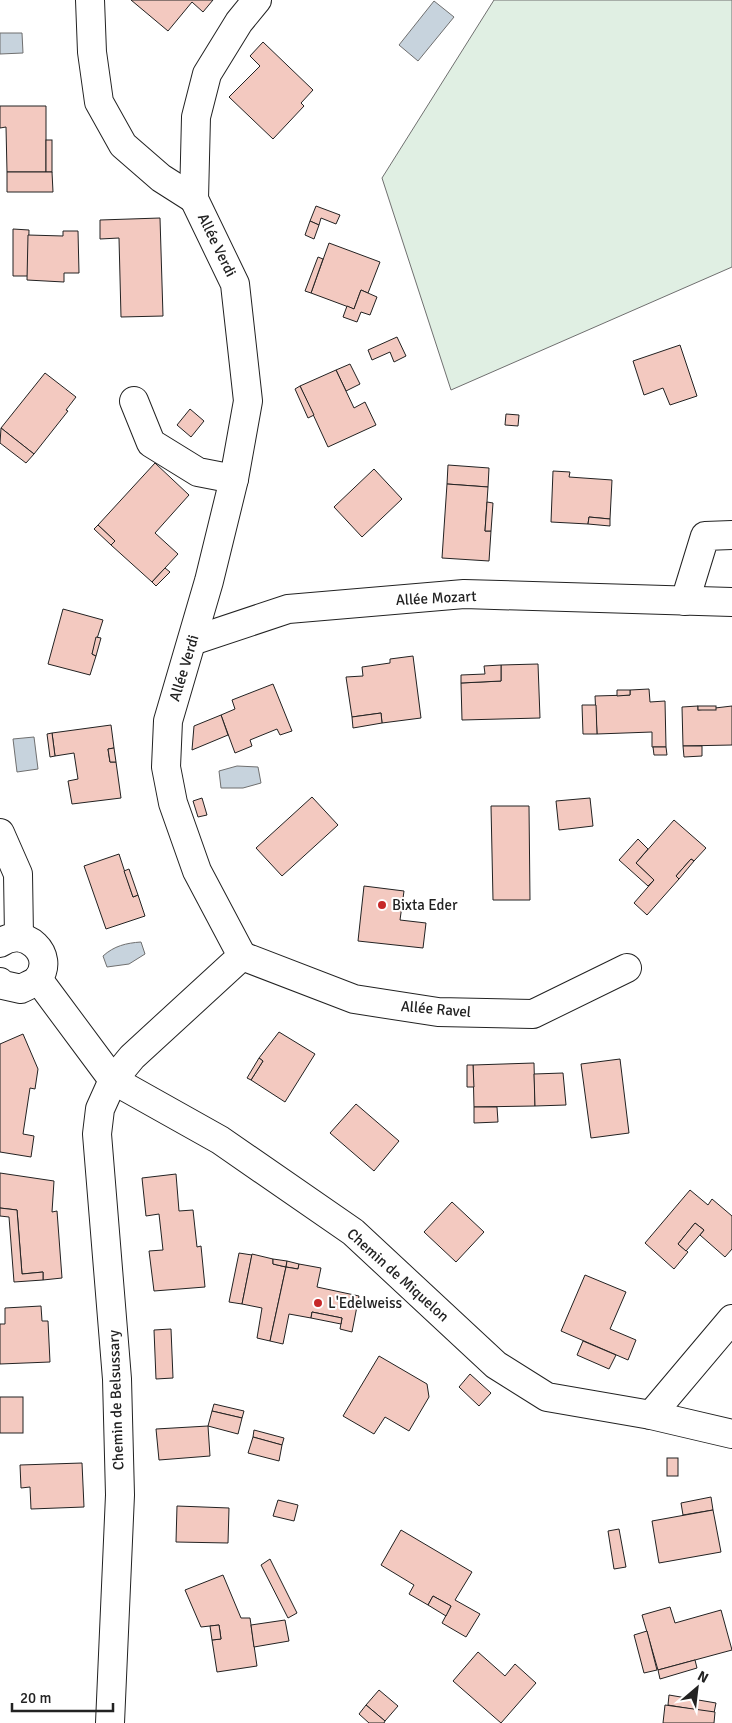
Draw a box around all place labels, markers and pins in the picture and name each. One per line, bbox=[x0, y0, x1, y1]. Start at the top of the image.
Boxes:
place label: Bixta Eder bbox=[392, 896, 458, 914]
marker: Bixta Eder bbox=[376, 899, 388, 911]
place label: L'Edelweiss bbox=[328, 1294, 403, 1312]
marker: L'Edelweiss bbox=[312, 1297, 324, 1309]

